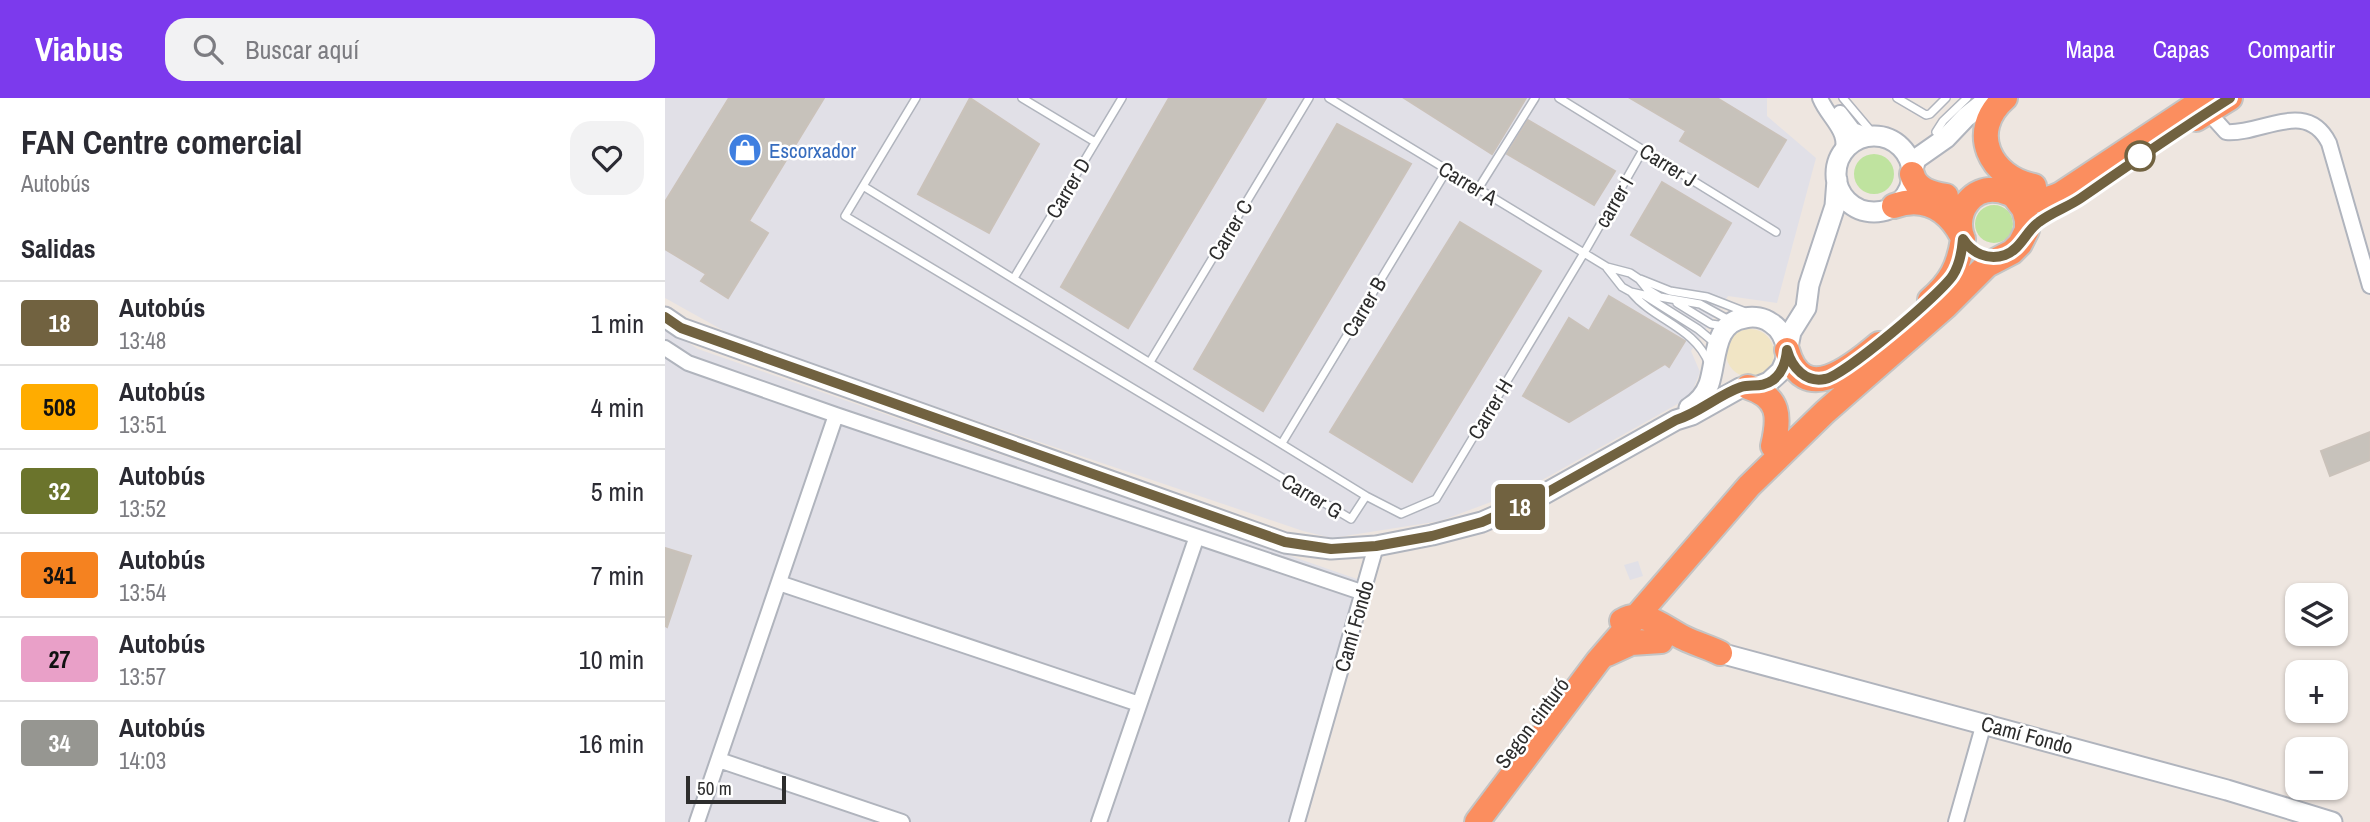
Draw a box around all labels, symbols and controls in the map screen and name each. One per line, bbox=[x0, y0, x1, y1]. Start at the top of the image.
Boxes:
search box bbox=[165, 18, 655, 81]
text: Viabus bbox=[35, 27, 123, 71]
icon: search bbox=[189, 30, 227, 68]
text: Buscar aquí bbox=[245, 32, 359, 67]
text: Mapa bbox=[2065, 33, 2115, 65]
text: Capas bbox=[2153, 33, 2210, 65]
text: Compartir bbox=[2248, 33, 2335, 65]
text: FAN Centre comercial bbox=[21, 120, 302, 164]
button: heart bbox=[570, 121, 644, 195]
shop icon: Escorxador bbox=[726, 131, 764, 169]
place label: Escorxador bbox=[769, 136, 856, 165]
street label: Carrer J bbox=[1634, 136, 1702, 194]
unlabelled marker bbox=[2125, 141, 2155, 171]
street label: Carrer D bbox=[1039, 152, 1097, 224]
street label: Carrer A bbox=[1433, 154, 1503, 212]
text: Autobús bbox=[21, 168, 90, 199]
street label: carrer I bbox=[1588, 171, 1640, 233]
street label: Carrer C bbox=[1201, 194, 1259, 266]
text: Salidas bbox=[21, 231, 96, 266]
street label: Carrer B bbox=[1335, 272, 1393, 342]
text: Autobús bbox=[119, 290, 205, 325]
text: 1 min bbox=[591, 306, 644, 341]
text: 18 bbox=[49, 307, 70, 339]
text: 13:48 bbox=[119, 325, 166, 356]
street label: Carrer H bbox=[1461, 373, 1519, 445]
text: Autobús bbox=[119, 374, 205, 409]
text: 4 min bbox=[591, 390, 644, 425]
text: 508 bbox=[43, 391, 76, 423]
text: 13:51 bbox=[119, 409, 166, 440]
text: Autobús bbox=[119, 458, 205, 493]
street label: Carrer G bbox=[1276, 466, 1348, 526]
text: 5 min bbox=[591, 474, 644, 509]
text: 32 bbox=[49, 475, 70, 507]
line badge: 18 bbox=[1489, 484, 1551, 530]
text: 18 bbox=[1509, 491, 1531, 523]
text: 13:52 bbox=[119, 493, 166, 524]
text: Autobús bbox=[119, 542, 205, 577]
text: 7 min bbox=[591, 558, 644, 593]
text: 341 bbox=[43, 559, 76, 591]
text: 13:54 bbox=[119, 577, 166, 608]
street label: Camí Fondo bbox=[1327, 577, 1381, 675]
map controls bbox=[2285, 583, 2348, 800]
button: layers bbox=[2285, 583, 2348, 646]
text: Autobús bbox=[119, 626, 205, 661]
text: 10 min bbox=[579, 642, 644, 677]
text: 27 bbox=[49, 643, 70, 675]
button: + bbox=[2285, 660, 2348, 723]
text: 13:57 bbox=[119, 661, 166, 692]
street label: Segon cinturó bbox=[1488, 671, 1576, 775]
street label: Camí Fondo bbox=[1978, 709, 2076, 761]
text: Autobús bbox=[119, 710, 205, 745]
text: 16 min bbox=[579, 726, 644, 761]
text: 34 bbox=[49, 727, 70, 759]
button: − bbox=[2285, 737, 2348, 800]
text: 14:03 bbox=[119, 745, 166, 776]
scale bar bbox=[686, 773, 786, 805]
text: 50 m bbox=[697, 775, 732, 801]

